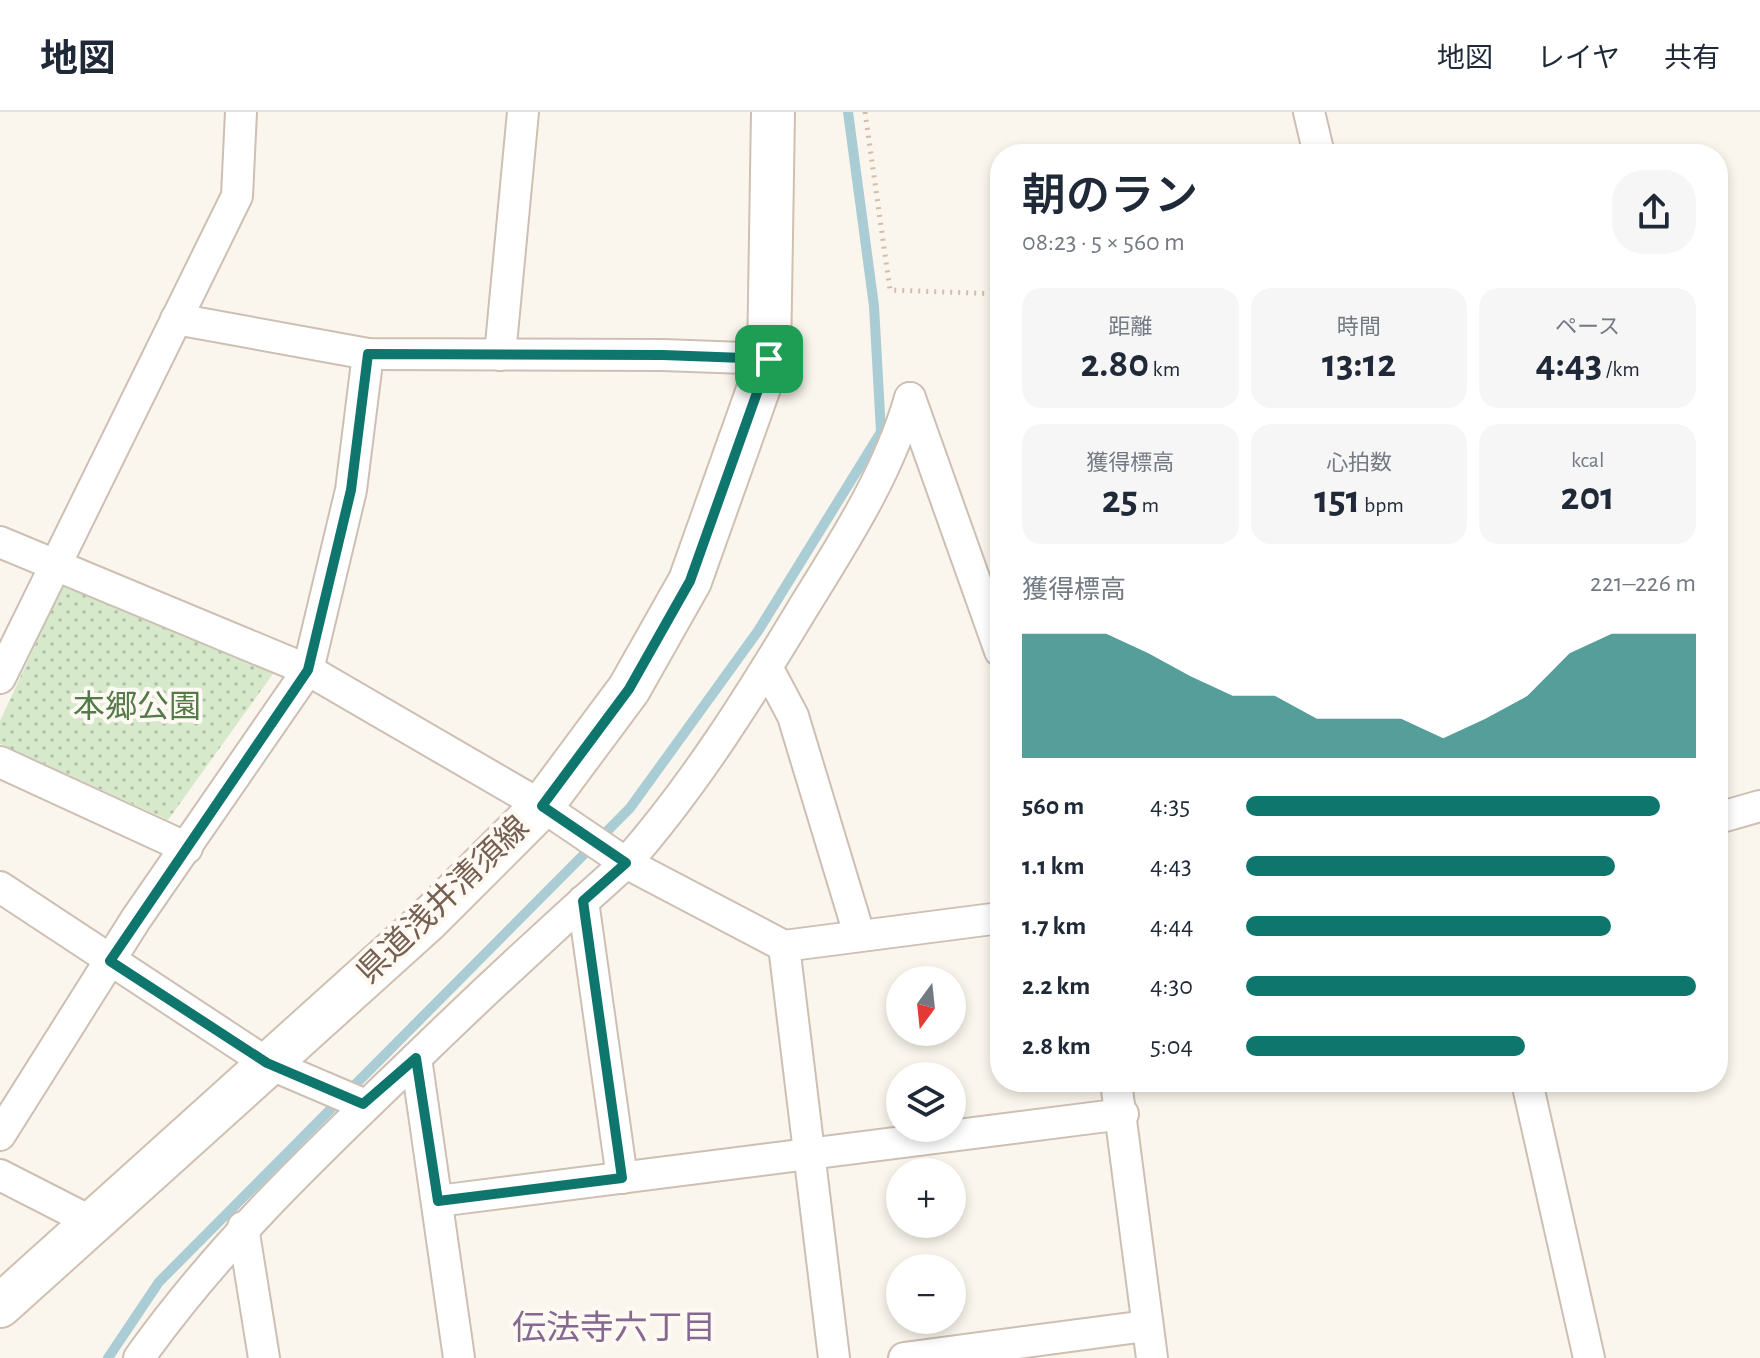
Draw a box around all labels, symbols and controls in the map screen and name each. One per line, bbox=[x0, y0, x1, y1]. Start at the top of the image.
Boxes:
text: 地図 bbox=[40, 41, 116, 79]
text: 地図 bbox=[1437, 45, 1493, 73]
text: レイヤ bbox=[1537, 45, 1620, 73]
text: 共有 bbox=[1664, 45, 1720, 73]
button: share bbox=[1612, 170, 1696, 254]
text: 朝のラン bbox=[1022, 175, 1198, 219]
text: 08:23 · 5 × 560 m bbox=[1022, 229, 1185, 255]
text: 距離 bbox=[1108, 316, 1152, 338]
text: 時間 bbox=[1337, 316, 1381, 338]
text: ペース bbox=[1555, 316, 1620, 338]
pin bbox=[735, 325, 803, 393]
icon: arrive bbox=[747, 337, 791, 381]
text: 2.80 bbox=[1080, 344, 1149, 384]
text: 13:12 bbox=[1322, 344, 1396, 384]
text: 4:43 bbox=[1536, 344, 1602, 384]
text: km bbox=[1149, 358, 1180, 380]
text: /km bbox=[1602, 358, 1640, 380]
text: kcal bbox=[1571, 449, 1604, 471]
text: 獲得標高 bbox=[1086, 452, 1174, 474]
text: 心拍数 bbox=[1326, 452, 1392, 474]
text: 201 bbox=[1561, 477, 1615, 517]
text: 25 bbox=[1102, 480, 1138, 520]
text: 151 bbox=[1314, 480, 1360, 520]
text: m bbox=[1138, 494, 1159, 516]
text: bpm bbox=[1360, 494, 1404, 516]
text: 221–226 m bbox=[1590, 570, 1696, 596]
text: 獲得標高 bbox=[1022, 577, 1126, 603]
park label: 本郷公園 bbox=[73, 690, 201, 723]
text: 560 m bbox=[1022, 793, 1084, 819]
text: 4:35 bbox=[1150, 793, 1190, 819]
street label: 県道浅井清須線 bbox=[350, 809, 535, 989]
text: 1.1 km bbox=[1022, 853, 1084, 879]
text: 4:43 bbox=[1150, 853, 1192, 879]
text: 1.7 km bbox=[1022, 913, 1086, 939]
text: 4:44 bbox=[1150, 913, 1193, 939]
north arrow bbox=[886, 966, 966, 1046]
map controls bbox=[886, 966, 966, 1334]
text: 2.2 km bbox=[1022, 973, 1090, 999]
text: 4:30 bbox=[1150, 973, 1193, 999]
text: 2.8 km bbox=[1022, 1033, 1091, 1059]
text: 5:04 bbox=[1150, 1033, 1193, 1059]
button: layers bbox=[886, 1062, 966, 1142]
button: + bbox=[886, 1158, 966, 1238]
button: − bbox=[886, 1254, 966, 1334]
district label: 伝法寺六丁目 bbox=[512, 1310, 716, 1346]

